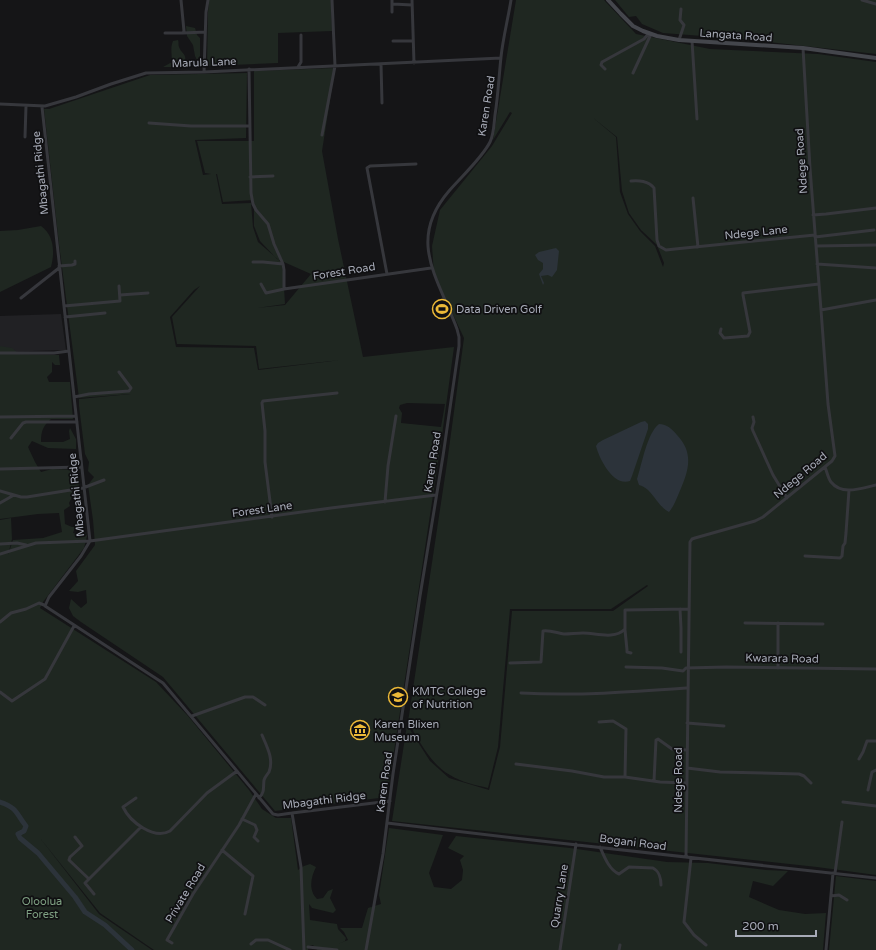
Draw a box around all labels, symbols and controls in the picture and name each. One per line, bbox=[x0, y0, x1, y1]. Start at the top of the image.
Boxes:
street label: Langata Road bbox=[699, 26, 773, 45]
street label: Marula Lane bbox=[171, 55, 237, 70]
street label: Karen Road bbox=[475, 75, 498, 137]
street label: Ndege Road bbox=[793, 128, 810, 194]
street label: Mbagathi Ridge bbox=[30, 131, 51, 215]
street label: Ndege Lane bbox=[724, 223, 788, 242]
street label: Forest Road bbox=[312, 260, 376, 283]
sports icon: Data Driven Golf bbox=[431, 298, 453, 320]
place label: Data Driven Golf bbox=[456, 303, 543, 316]
street label: Karen Road bbox=[421, 431, 444, 493]
street label: Ndege Road bbox=[771, 449, 830, 501]
street label: Mbagathi Ridge bbox=[66, 453, 87, 537]
street label: Forest Lane bbox=[231, 499, 293, 520]
street label: Kwarara Road bbox=[745, 651, 819, 666]
place label: KMTC College of Nutrition bbox=[412, 685, 486, 711]
school or university icon: KMTC College of Nutrition bbox=[387, 686, 409, 708]
place label: Karen Blixen Museum bbox=[374, 718, 439, 744]
museum icon: Karen Blixen Museum bbox=[349, 719, 371, 741]
street label: Ndege Road bbox=[672, 747, 685, 813]
street label: Karen Road bbox=[374, 751, 395, 813]
street label: Mbagathi Ridge bbox=[282, 789, 366, 812]
street label: Bogani Road bbox=[599, 832, 667, 853]
street label: Private Road bbox=[163, 861, 208, 925]
street label: Quarry Lane bbox=[548, 863, 571, 929]
park label: Oloolua Forest bbox=[22, 895, 62, 921]
scale bar bbox=[736, 912, 816, 938]
text: 200 m bbox=[742, 919, 779, 933]

